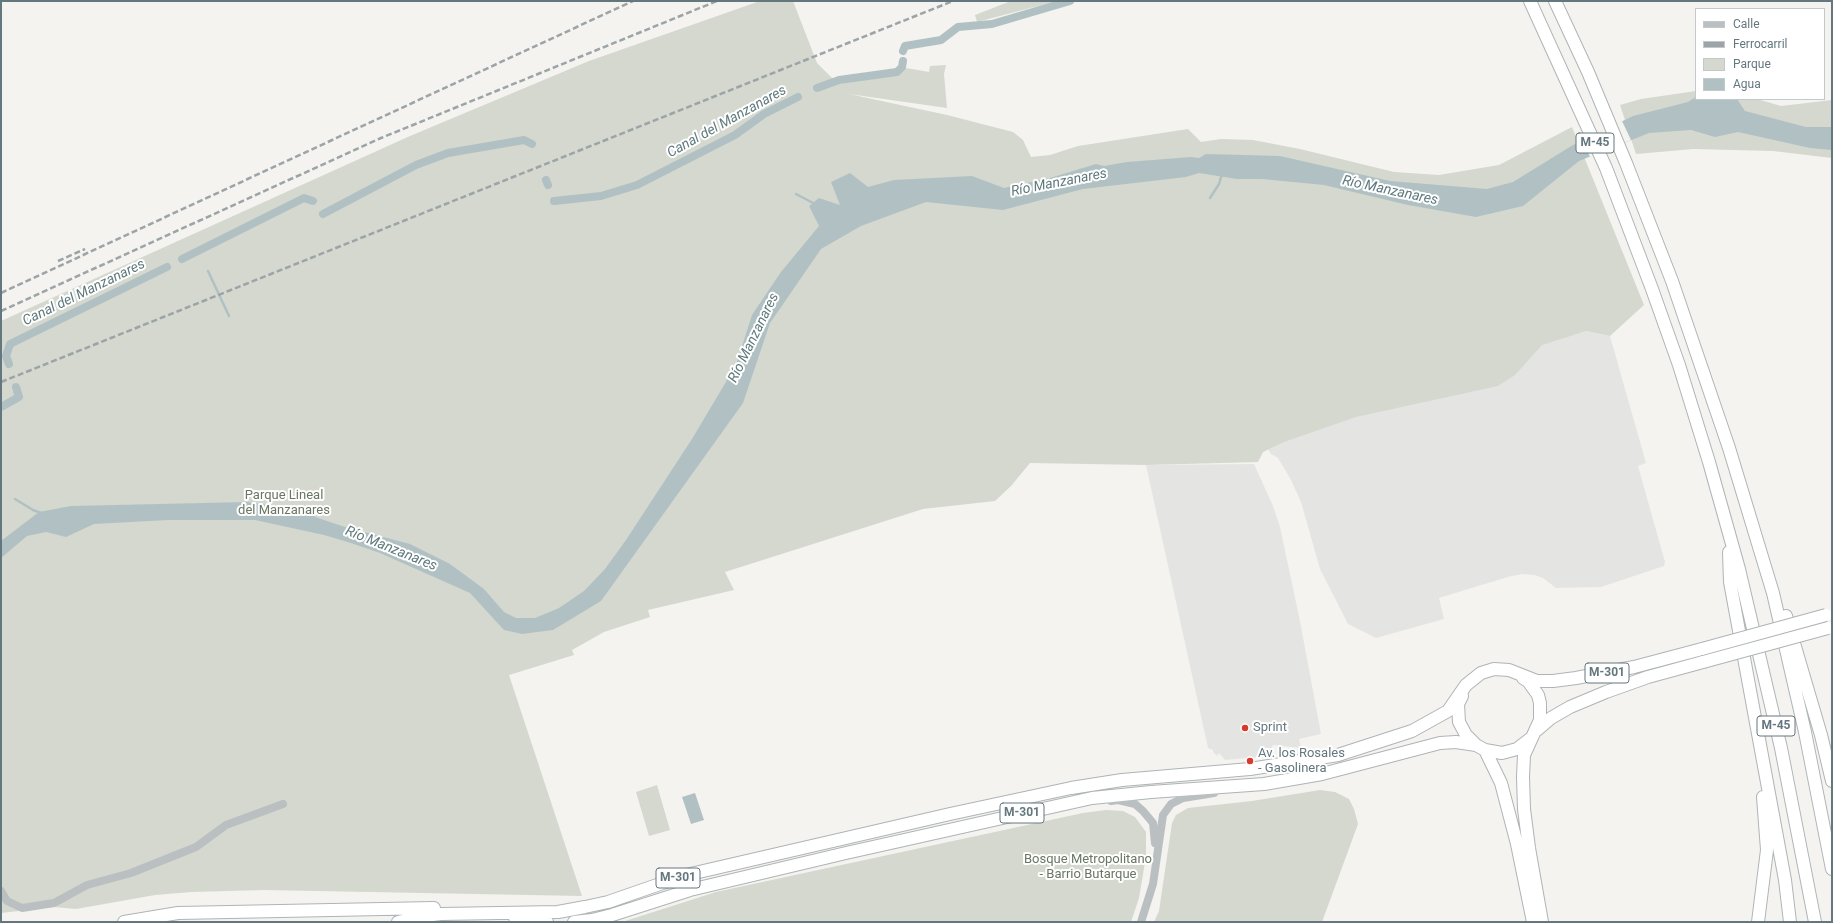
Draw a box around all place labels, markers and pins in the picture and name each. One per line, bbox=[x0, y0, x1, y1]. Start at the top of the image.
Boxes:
place label: Sprint bbox=[1253, 720, 1287, 736]
marker: Sprint bbox=[1240, 723, 1250, 733]
place label: Av. los Rosales - Gasolinera bbox=[1258, 746, 1345, 777]
marker: Av. los Rosales - Gasolinera bbox=[1245, 756, 1255, 766]

